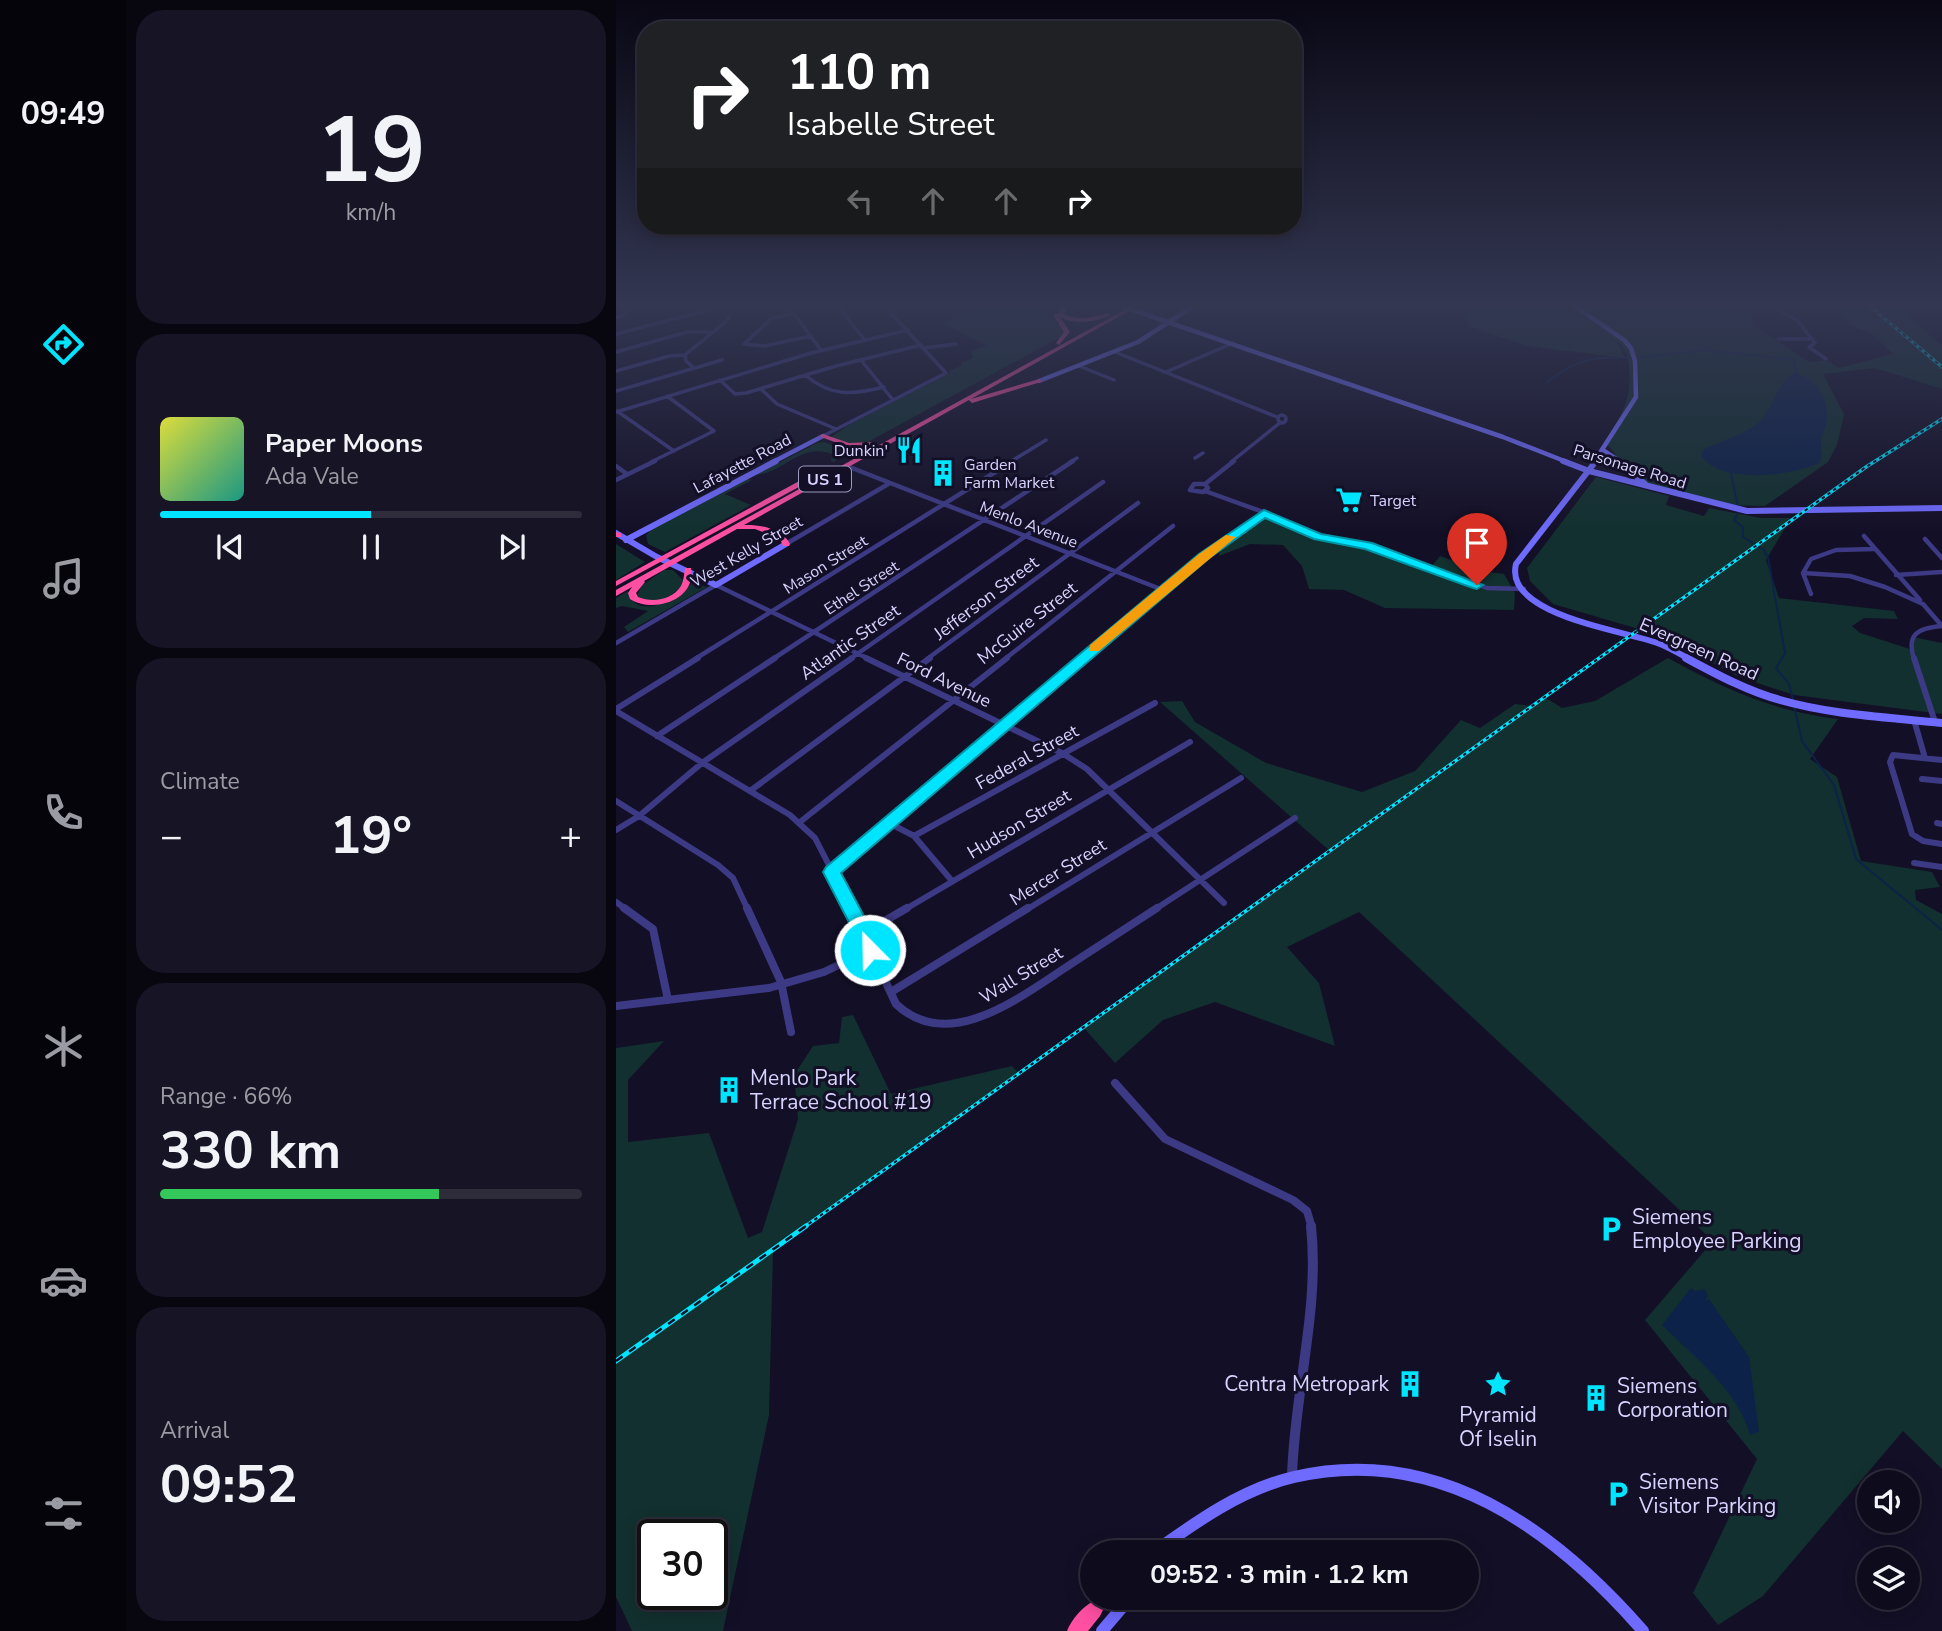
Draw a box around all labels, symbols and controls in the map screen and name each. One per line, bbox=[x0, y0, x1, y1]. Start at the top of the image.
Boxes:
text: 110 m bbox=[787, 39, 931, 106]
icon: right bbox=[672, 49, 763, 140]
text: 19 bbox=[316, 89, 426, 213]
text: 09:49 bbox=[21, 92, 105, 135]
text: Isabelle Street bbox=[787, 103, 995, 146]
icon: left bbox=[841, 182, 879, 220]
icon: ahead bbox=[914, 182, 952, 220]
icon: ahead bbox=[987, 182, 1025, 220]
icon: right bbox=[1060, 182, 1098, 220]
text: km/h bbox=[346, 197, 396, 228]
icon: directions bbox=[39, 320, 88, 369]
text: Paper Moons bbox=[265, 426, 423, 461]
street label: Lafayette Road bbox=[690, 429, 795, 499]
restaurant icon: Dunkin' bbox=[894, 435, 924, 465]
street label: Parsonage Road bbox=[1570, 439, 1689, 495]
place label: Dunkin' bbox=[834, 440, 888, 462]
place label: Garden Farm Market bbox=[964, 454, 1055, 494]
building icon: Garden Farm Market bbox=[928, 458, 958, 488]
text: Ada Vale bbox=[265, 461, 359, 492]
road number: US 1 bbox=[799, 466, 851, 492]
supermarket icon: Target bbox=[1334, 485, 1364, 515]
place label: Target bbox=[1370, 490, 1416, 512]
street label: Menlo Avenue bbox=[976, 496, 1081, 554]
street label: West Kelly Street bbox=[686, 511, 807, 593]
pin bbox=[1447, 513, 1507, 585]
icon: arrive bbox=[1458, 524, 1496, 562]
icon: previous bbox=[211, 528, 249, 566]
icon: pause bbox=[352, 528, 390, 566]
icon: next bbox=[493, 528, 531, 566]
street label: Mason Street bbox=[779, 530, 872, 600]
street label: Jefferson Street bbox=[928, 550, 1044, 646]
icon: music bbox=[39, 554, 88, 603]
street label: Ethel Street bbox=[820, 555, 903, 620]
street label: McGuire Street bbox=[972, 576, 1082, 670]
street label: Atlantic Street bbox=[795, 598, 905, 685]
street label: Evergreen Road bbox=[1636, 612, 1762, 686]
street label: Ford Avenue bbox=[893, 647, 995, 713]
street label: Federal Street bbox=[971, 719, 1083, 795]
text: Climate bbox=[160, 766, 240, 797]
street label: Hudson Street bbox=[963, 783, 1076, 864]
icon: phone bbox=[39, 788, 88, 837]
text: 19° bbox=[330, 800, 412, 871]
text: − bbox=[160, 811, 183, 862]
text: + bbox=[559, 811, 582, 862]
street label: Mercer Street bbox=[1005, 833, 1111, 911]
position arrow bbox=[833, 913, 907, 987]
street label: Wall Street bbox=[975, 940, 1068, 1009]
icon: climate bbox=[39, 1022, 88, 1071]
place label: Menlo Park Terrace School #19 bbox=[750, 1064, 932, 1116]
building icon: Menlo Park Terrace School #19 bbox=[714, 1075, 744, 1105]
text: Range · 66% bbox=[160, 1081, 292, 1112]
text: 330 km bbox=[160, 1115, 341, 1186]
place label: Siemens Employee Parking bbox=[1632, 1203, 1802, 1255]
parking icon: Siemens Employee Parking bbox=[1596, 1214, 1626, 1244]
icon: car bbox=[39, 1256, 88, 1305]
building icon: Centra Metropark bbox=[1395, 1369, 1425, 1399]
place icon: Pyramid Of Iselin bbox=[1483, 1369, 1513, 1399]
place label: Centra Metropark bbox=[1224, 1370, 1389, 1398]
place label: Siemens Corporation bbox=[1617, 1372, 1728, 1424]
building icon: Siemens Corporation bbox=[1581, 1383, 1611, 1413]
place label: Pyramid Of Iselin bbox=[1459, 1401, 1537, 1453]
text: Arrival bbox=[160, 1415, 229, 1446]
text: 09:52 bbox=[160, 1449, 298, 1520]
place label: Siemens Visitor Parking bbox=[1638, 1468, 1776, 1520]
map controls bbox=[1857, 1470, 1920, 1610]
button: sound bbox=[1857, 1470, 1920, 1533]
parking icon: Siemens Visitor Parking bbox=[1603, 1479, 1633, 1509]
icon: filters bbox=[39, 1489, 88, 1538]
speed limit sign: 30 bbox=[637, 1519, 728, 1610]
button: layers bbox=[1857, 1547, 1920, 1610]
text: 09:52 · 3 min · 1.2 km bbox=[1150, 1557, 1409, 1592]

